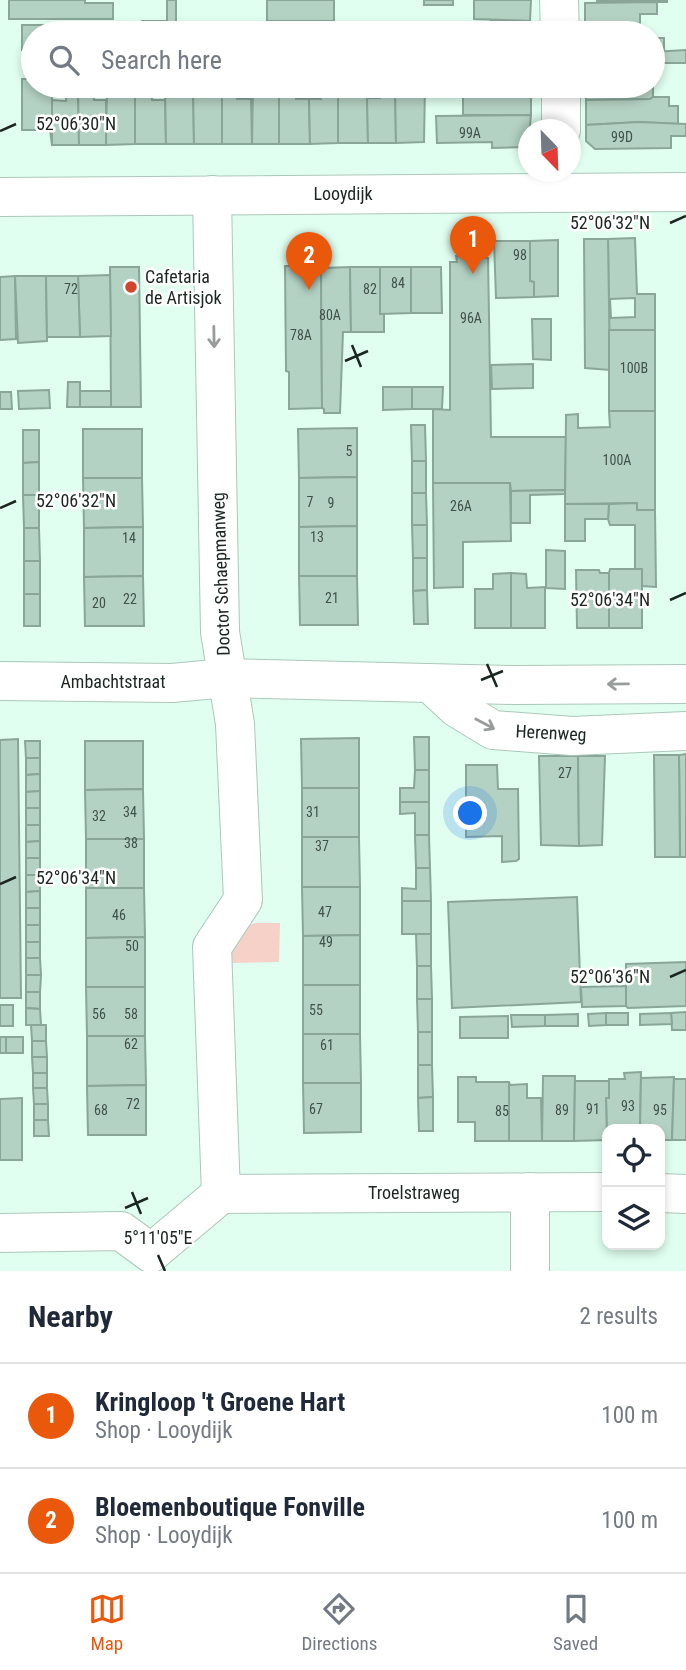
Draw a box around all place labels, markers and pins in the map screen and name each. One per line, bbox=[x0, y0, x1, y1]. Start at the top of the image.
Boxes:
pin: 1 bbox=[450, 216, 496, 274]
pin: 2 bbox=[286, 232, 332, 290]
place label: Cafetaria de Artisjok bbox=[145, 266, 222, 308]
marker: Cafetaria de Artisjok bbox=[123, 279, 139, 295]

